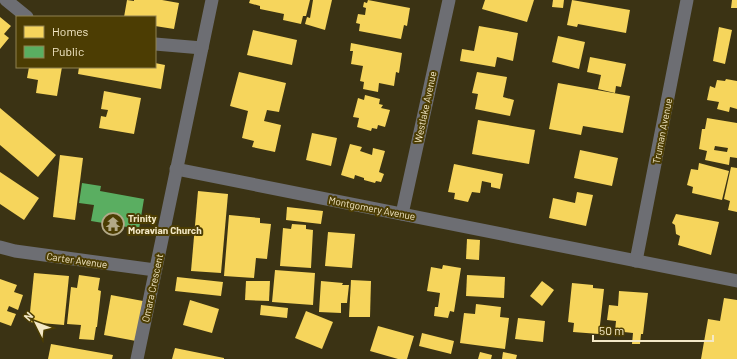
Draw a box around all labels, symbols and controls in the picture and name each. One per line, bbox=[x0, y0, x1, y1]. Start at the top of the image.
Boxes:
legend bbox=[16, 16, 156, 68]
text: Homes bbox=[52, 24, 89, 38]
text: Public bbox=[52, 44, 84, 58]
street label: Westlake Avenue bbox=[412, 70, 438, 144]
street label: Truman Avenue bbox=[650, 97, 674, 165]
street label: Montgomery Avenue bbox=[328, 194, 416, 222]
temple icon: Trinity Moravian Church bbox=[100, 211, 126, 237]
place label: Trinity Moravian Church bbox=[128, 212, 202, 236]
street label: Carter Avenue bbox=[46, 250, 108, 270]
street label: Omara Crescent bbox=[139, 252, 165, 323]
north arrow bbox=[16, 303, 56, 343]
text: N bbox=[21, 309, 35, 323]
scale bar bbox=[593, 317, 713, 343]
text: 50 m bbox=[599, 323, 624, 337]

